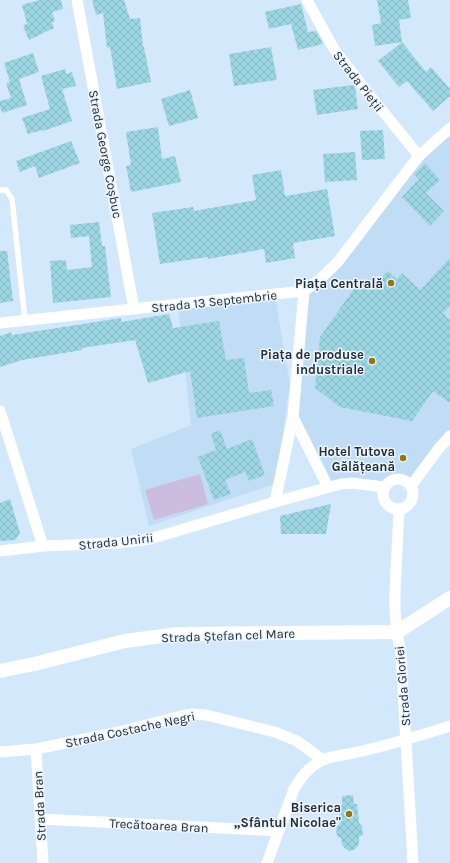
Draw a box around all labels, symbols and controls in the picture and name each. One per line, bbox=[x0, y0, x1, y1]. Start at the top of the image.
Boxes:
street label: Strada Pieții bbox=[330, 48, 387, 115]
street label: Strada George Coșbuc bbox=[86, 89, 125, 220]
place label: Piața Centrală bbox=[295, 276, 383, 292]
marker: Piața Centrală bbox=[386, 278, 396, 288]
street label: Strada 13 Septembrie bbox=[150, 287, 278, 316]
place label: Piața de produse industriale bbox=[260, 347, 364, 377]
marker: Piața de produse industriale bbox=[367, 356, 377, 366]
place label: Hotel Tutova Gălățeană bbox=[318, 444, 395, 475]
marker: Hotel Tutova Gălățeană bbox=[398, 453, 408, 463]
street label: Strada Unirii bbox=[78, 530, 154, 553]
street label: Strada Ștefan cel Mare bbox=[161, 626, 296, 645]
street label: Strada Gloriei bbox=[392, 645, 413, 727]
street label: Strada Costache Negri bbox=[64, 708, 196, 751]
street label: Strada Bran bbox=[30, 770, 49, 841]
place label: Biserica „Sfântul Nicolae" bbox=[234, 800, 341, 830]
marker: Biserica „Sfântul Nicolae" bbox=[344, 809, 354, 819]
street label: Trecătoarea Bran bbox=[109, 815, 209, 836]

